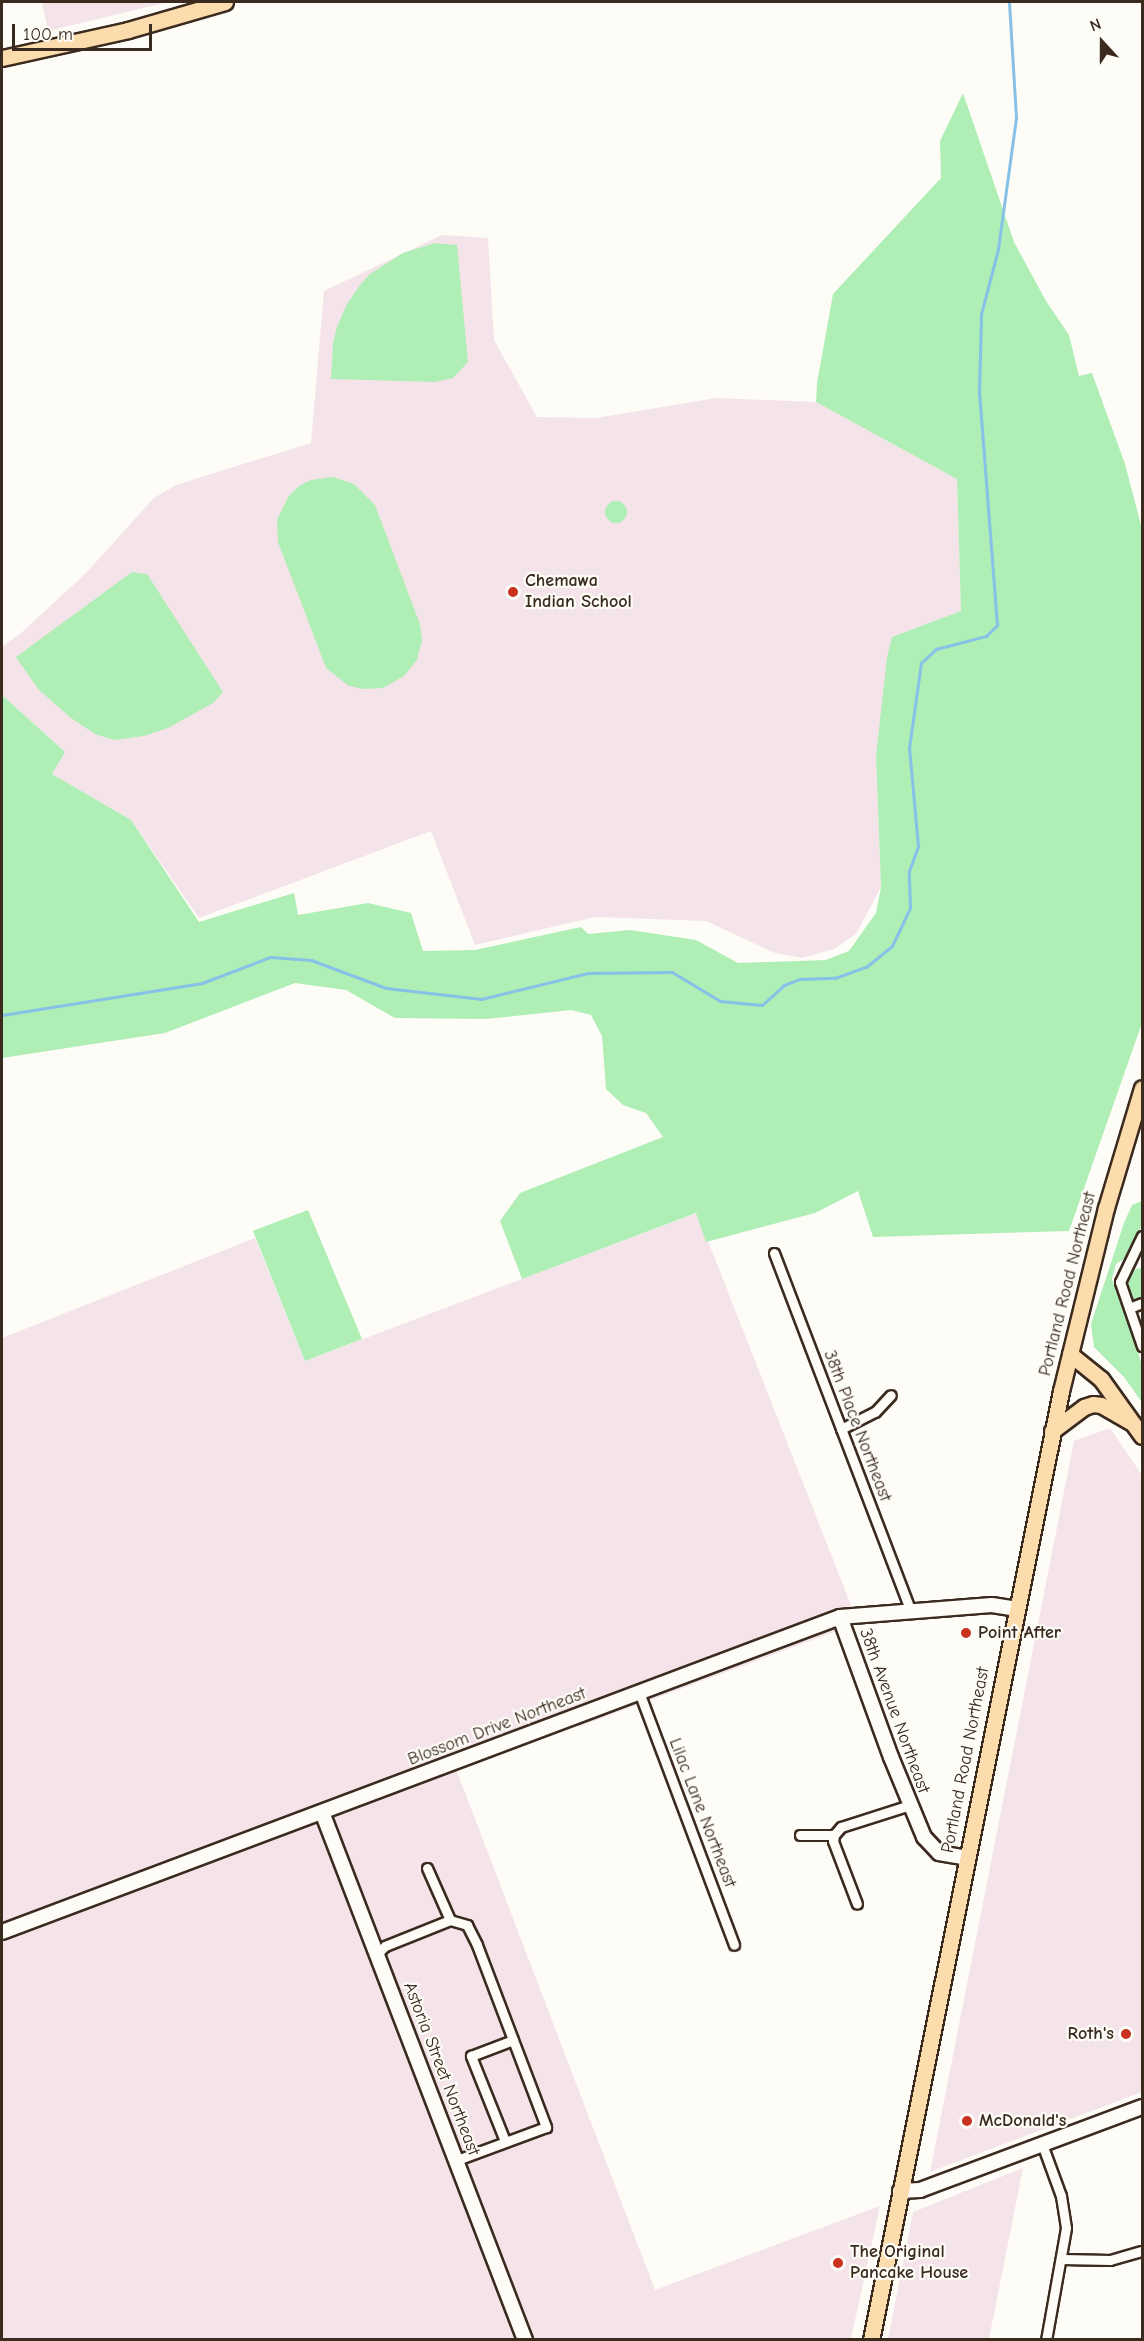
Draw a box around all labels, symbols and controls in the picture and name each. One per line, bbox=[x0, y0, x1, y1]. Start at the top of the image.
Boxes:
scale bar bbox=[15, 12, 154, 50]
north arrow bbox=[1072, 12, 1132, 72]
text: N bbox=[1087, 15, 1104, 35]
text: 100 m bbox=[23, 24, 73, 45]
place label: Chemawa Indian School bbox=[525, 571, 632, 614]
marker: Chemawa Indian School bbox=[506, 585, 520, 599]
street label: Portland Road Northeast bbox=[1035, 1190, 1101, 1378]
street label: 38th Place Northeast bbox=[818, 1347, 896, 1505]
place label: Point After bbox=[978, 1622, 1061, 1644]
street label: 38th Avenue Northeast bbox=[854, 1625, 934, 1797]
marker: Point After bbox=[959, 1626, 973, 1640]
street label: Portland Road Northeast bbox=[937, 1665, 995, 1855]
street label: Blossom Drive Northeast bbox=[405, 1683, 589, 1771]
street label: Lilac Lane Northeast bbox=[664, 1735, 740, 1891]
street label: Astoria Street Northeast bbox=[398, 1979, 484, 2159]
place label: Roth's bbox=[1068, 2023, 1114, 2045]
marker: Roth's bbox=[1119, 2027, 1133, 2041]
place label: McDonald's bbox=[979, 2110, 1066, 2132]
marker: McDonald's bbox=[960, 2114, 974, 2128]
place label: The Original Pancake House bbox=[850, 2242, 968, 2284]
marker: The Original Pancake House bbox=[831, 2256, 845, 2270]

